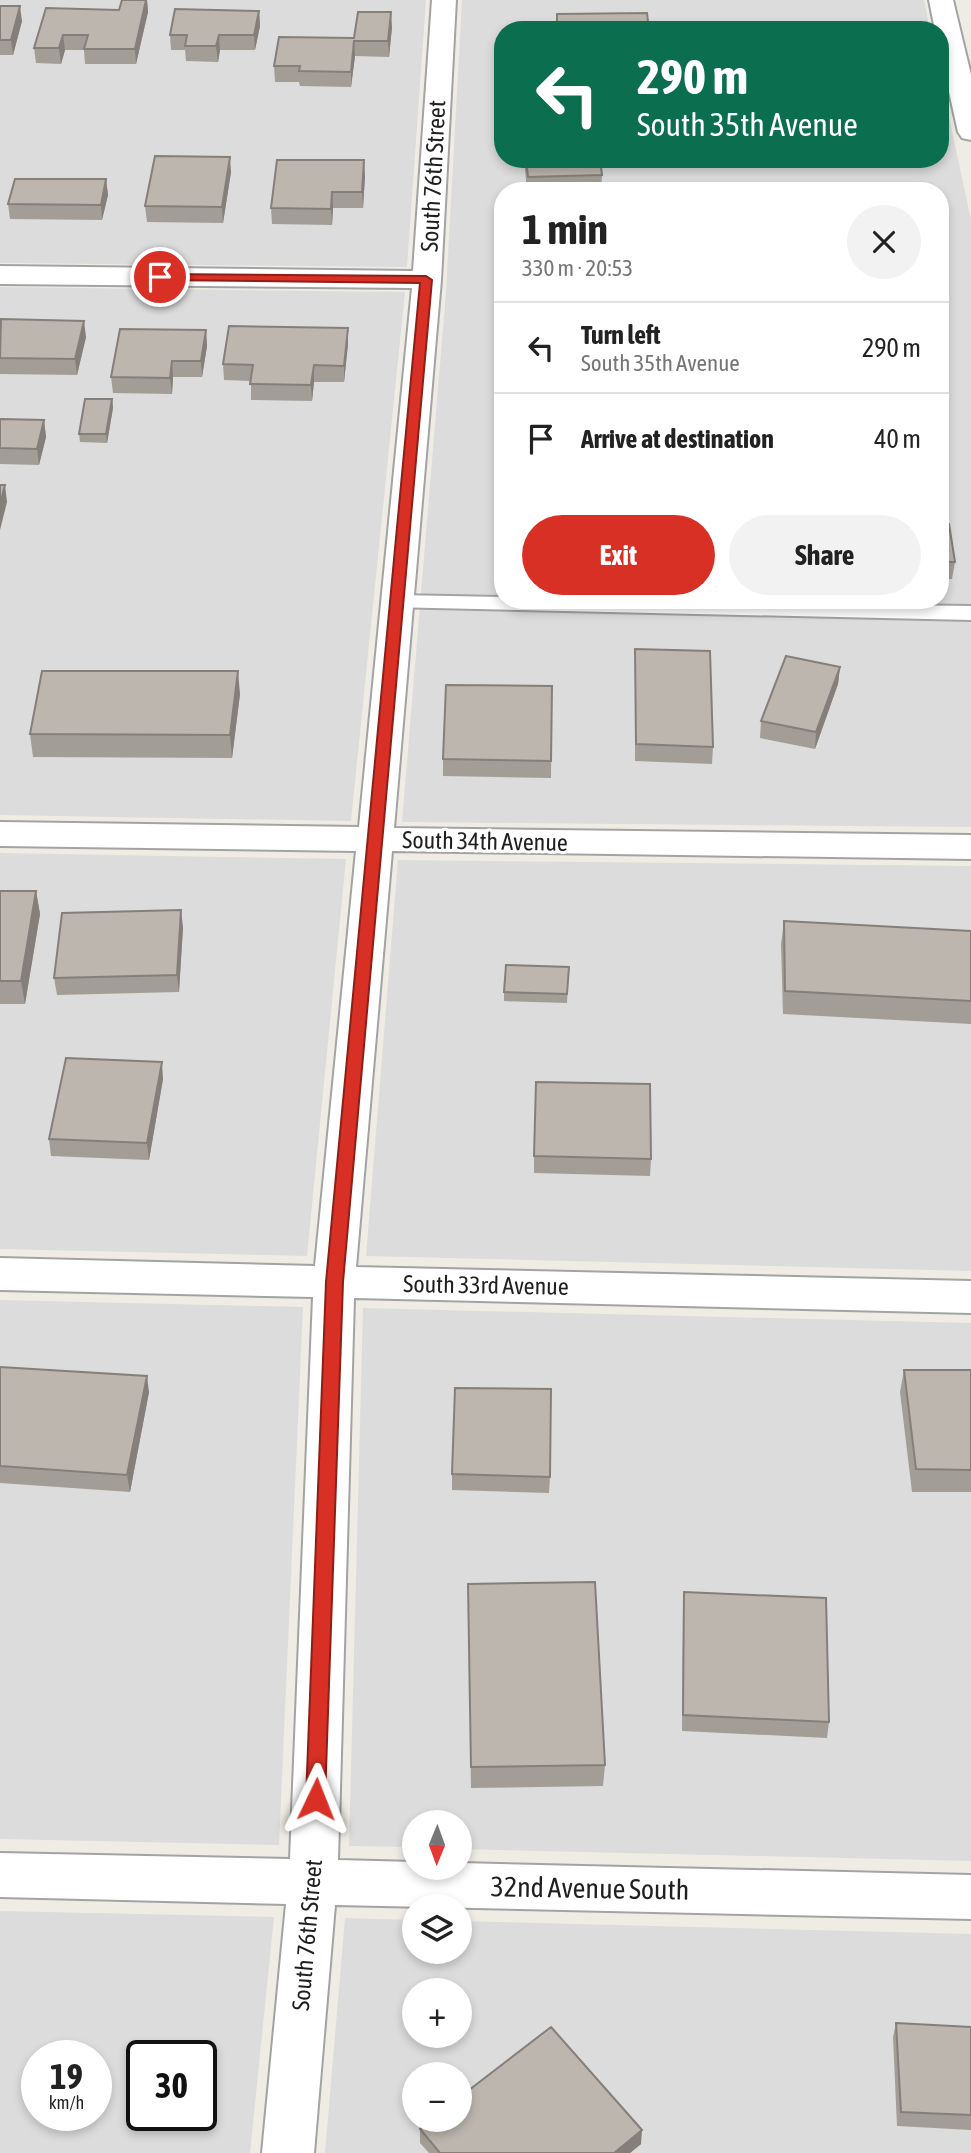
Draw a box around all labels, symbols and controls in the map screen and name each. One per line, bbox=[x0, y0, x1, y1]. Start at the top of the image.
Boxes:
text: 290 m bbox=[637, 48, 748, 104]
icon: left bbox=[522, 49, 613, 140]
street label: South 76th Street bbox=[416, 99, 450, 253]
text: South 35th Avenue bbox=[637, 106, 858, 143]
text: 1 min bbox=[522, 205, 608, 253]
button: close bbox=[847, 205, 921, 279]
pin bbox=[130, 247, 190, 307]
text: 330 m · 20:53 bbox=[522, 255, 633, 281]
icon: arrive bbox=[141, 258, 179, 296]
text: Turn left bbox=[581, 320, 661, 350]
icon: left bbox=[522, 329, 560, 367]
text: 290 m bbox=[862, 333, 921, 363]
text: South 35th Avenue bbox=[581, 350, 740, 376]
icon: arrive bbox=[522, 420, 560, 458]
text: Arrive at destination bbox=[581, 424, 774, 454]
text: 40 m bbox=[874, 424, 921, 454]
button: Exit bbox=[522, 515, 715, 595]
button: Share bbox=[729, 515, 921, 595]
street label: South 34th Avenue bbox=[402, 826, 568, 856]
street label: South 33rd Avenue bbox=[403, 1270, 569, 1300]
position arrow bbox=[279, 1762, 353, 1836]
north arrow bbox=[402, 1810, 472, 1880]
map controls bbox=[402, 1810, 472, 2132]
street label: South 76th Street bbox=[287, 1858, 327, 2012]
street label: 32nd Avenue South bbox=[491, 1870, 689, 1906]
button: layers bbox=[402, 1894, 472, 1964]
button: + bbox=[402, 1978, 472, 2048]
speed limit sign: 30 bbox=[126, 2040, 217, 2131]
text: 19 bbox=[50, 2056, 83, 2096]
button: − bbox=[402, 2062, 472, 2132]
text: km/h bbox=[49, 2092, 84, 2113]

